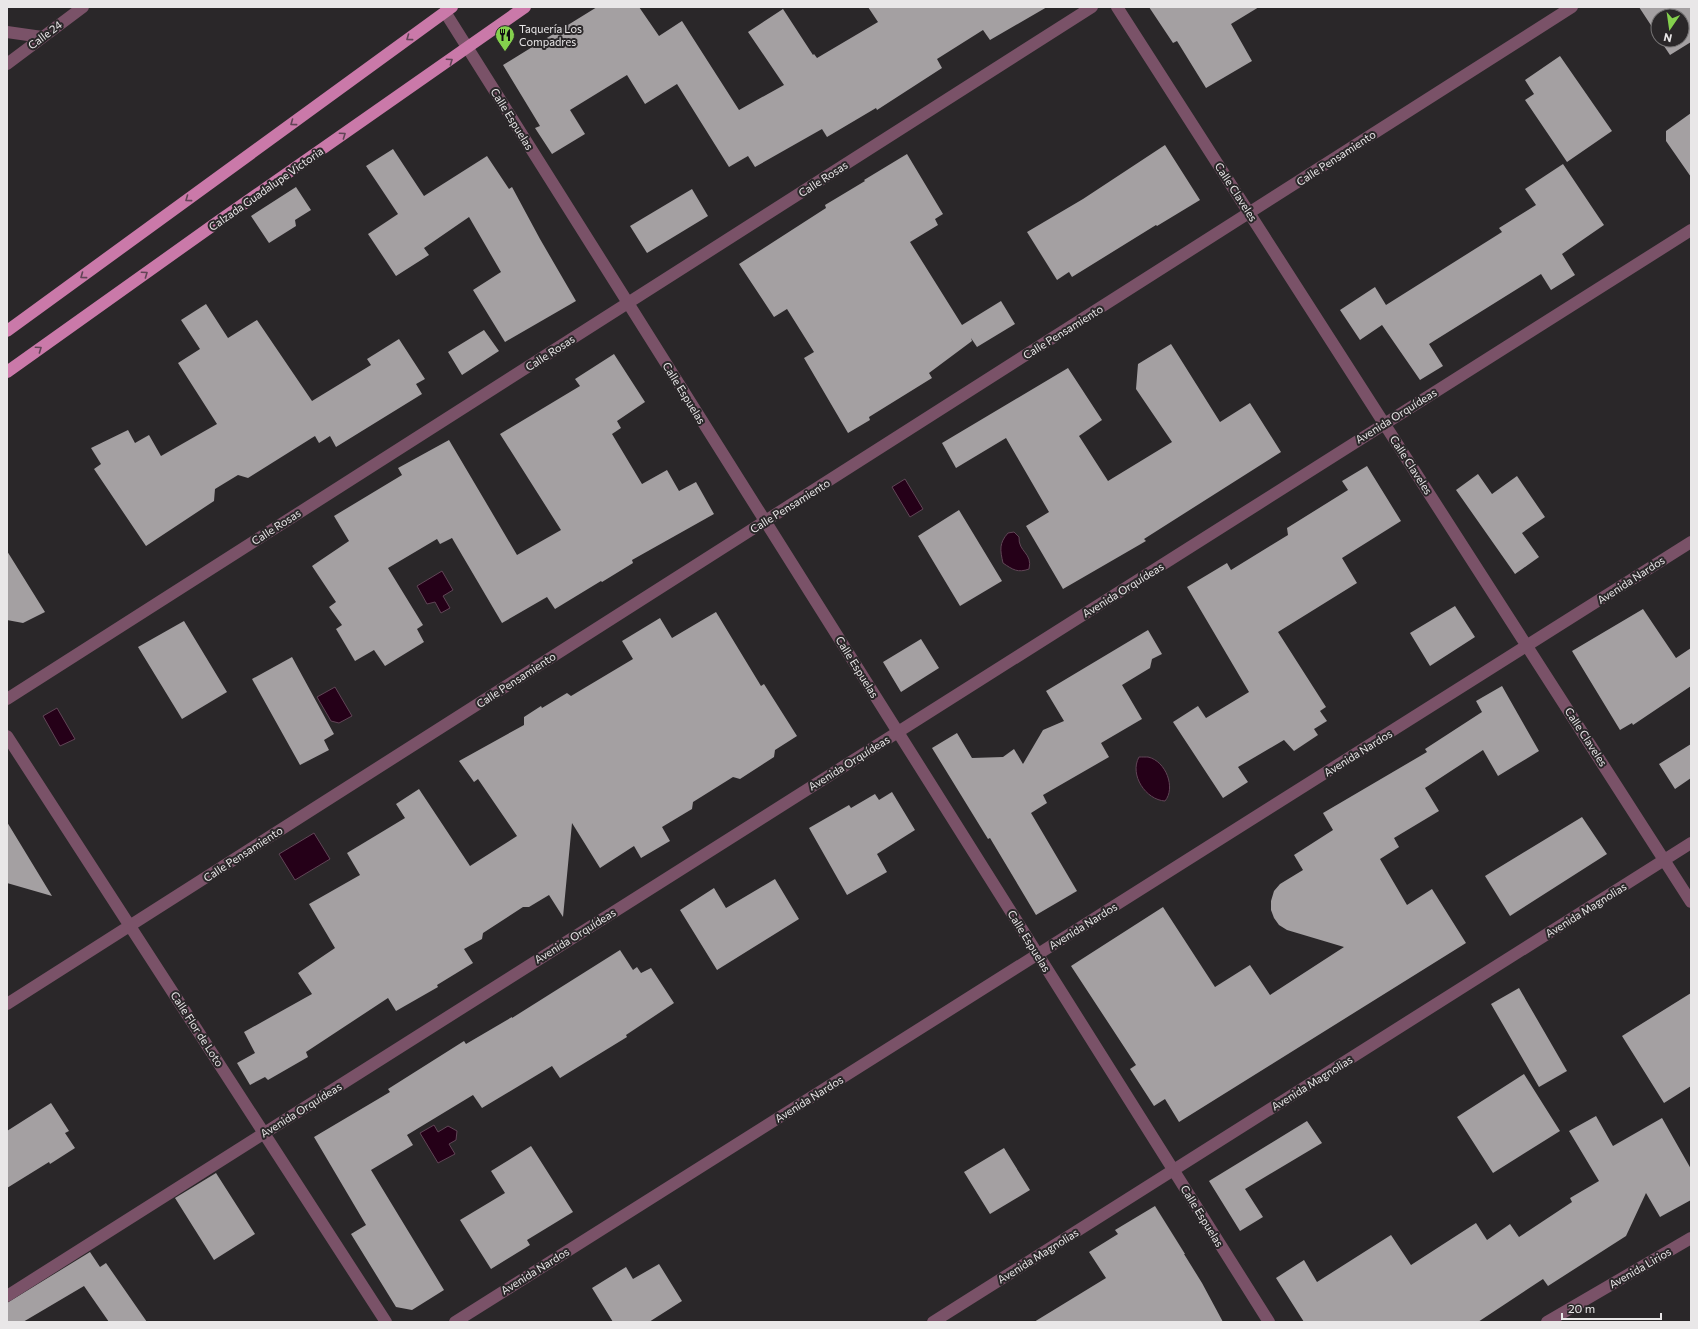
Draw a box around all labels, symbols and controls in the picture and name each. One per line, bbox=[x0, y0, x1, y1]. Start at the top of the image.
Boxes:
north arrow bbox=[1650, 8, 1690, 48]
street label: Calle 24 bbox=[25, 17, 65, 52]
place label: Taquería Los Compadres bbox=[519, 22, 582, 48]
restaurant icon: Taquería Los Compadres bbox=[494, 24, 516, 52]
text: N bbox=[1662, 31, 1673, 45]
one-way arrow bbox=[407, 33, 414, 40]
one-way arrow bbox=[446, 58, 453, 66]
street label: Calle Espuelas bbox=[488, 85, 537, 152]
one-way arrow bbox=[290, 118, 297, 126]
street label: Calle Pensamiento bbox=[1294, 127, 1378, 188]
one-way arrow bbox=[339, 132, 346, 140]
street label: Calzada Guadalupe Victoria bbox=[206, 144, 325, 233]
street label: Calle Rosas bbox=[796, 158, 850, 199]
street label: Calle Claveles bbox=[1213, 160, 1260, 224]
one-way arrow bbox=[185, 194, 192, 202]
one-way arrow bbox=[80, 271, 87, 278]
one-way arrow bbox=[140, 272, 147, 279]
street label: Calle Pensamiento bbox=[1020, 301, 1106, 361]
street label: Calle Rosas bbox=[523, 332, 577, 373]
one-way arrow bbox=[34, 347, 41, 354]
street label: Calle Espuelas bbox=[660, 359, 709, 426]
street label: Avenida Orquídeas bbox=[1353, 385, 1439, 446]
street label: Calle Claveles bbox=[1388, 433, 1435, 497]
street label: Calle Pensamiento bbox=[747, 475, 833, 535]
street label: Calle Rosas bbox=[249, 506, 303, 547]
street label: Avenida Nardos bbox=[1595, 553, 1667, 606]
street label: Avenida Orquídeas bbox=[1080, 559, 1166, 620]
street label: Calle Espuelas bbox=[833, 633, 882, 700]
street label: Calle Pensamiento bbox=[474, 649, 558, 710]
street label: Calle Claveles bbox=[1563, 705, 1610, 769]
street label: Avenida Nardos bbox=[1321, 726, 1394, 779]
street label: Avenida Orquídeas bbox=[806, 732, 892, 793]
street label: Calle Pensamiento bbox=[201, 823, 285, 884]
street label: Avenida Magnolias bbox=[1543, 879, 1629, 940]
street label: Avenida Nardos bbox=[1046, 899, 1119, 952]
street label: Avenida Orquídeas bbox=[532, 905, 618, 966]
street label: Calle Espuelas bbox=[1005, 907, 1054, 974]
street label: Calle Flor de Loto bbox=[168, 989, 227, 1069]
street label: Avenida Magnolias bbox=[1269, 1052, 1355, 1113]
street label: Avenida Nardos bbox=[772, 1072, 845, 1125]
street label: Avenida Orquídeas bbox=[258, 1079, 344, 1140]
street label: Calle Espuelas bbox=[1178, 1182, 1227, 1249]
street label: Avenida Magnolias bbox=[995, 1225, 1081, 1286]
street label: Avenida Nardos bbox=[498, 1244, 571, 1297]
street label: Avenida Lirios bbox=[1606, 1245, 1673, 1291]
scale bar bbox=[1562, 1295, 1661, 1321]
text: 20 m bbox=[1568, 1301, 1595, 1315]

